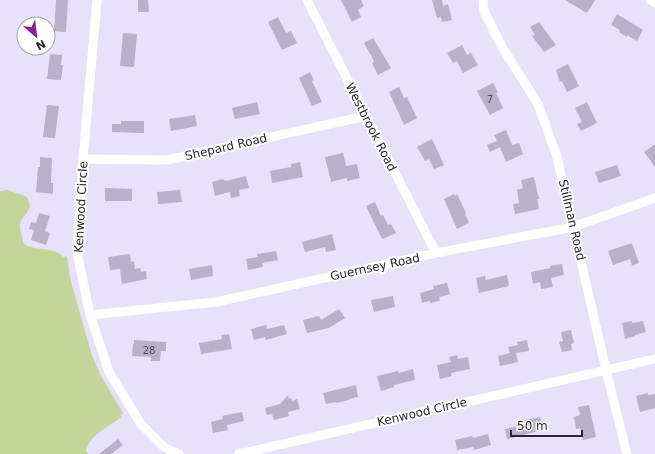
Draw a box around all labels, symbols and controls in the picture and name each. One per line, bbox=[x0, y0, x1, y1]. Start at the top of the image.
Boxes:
north arrow bbox=[16, 16, 56, 56]
text: N bbox=[33, 36, 48, 52]
street label: Westbrook Road bbox=[343, 80, 399, 174]
house number: 7 bbox=[487, 94, 493, 105]
street label: Shepard Road bbox=[184, 131, 268, 163]
street label: Kenwood Circle bbox=[72, 161, 90, 253]
street label: Stillman Road bbox=[556, 178, 588, 262]
street label: Guernsey Road bbox=[329, 251, 421, 283]
house number: 28 bbox=[143, 345, 155, 356]
street label: Kenwood Circle bbox=[376, 395, 468, 429]
scale bar bbox=[511, 412, 582, 438]
text: 50 m bbox=[517, 419, 548, 433]

